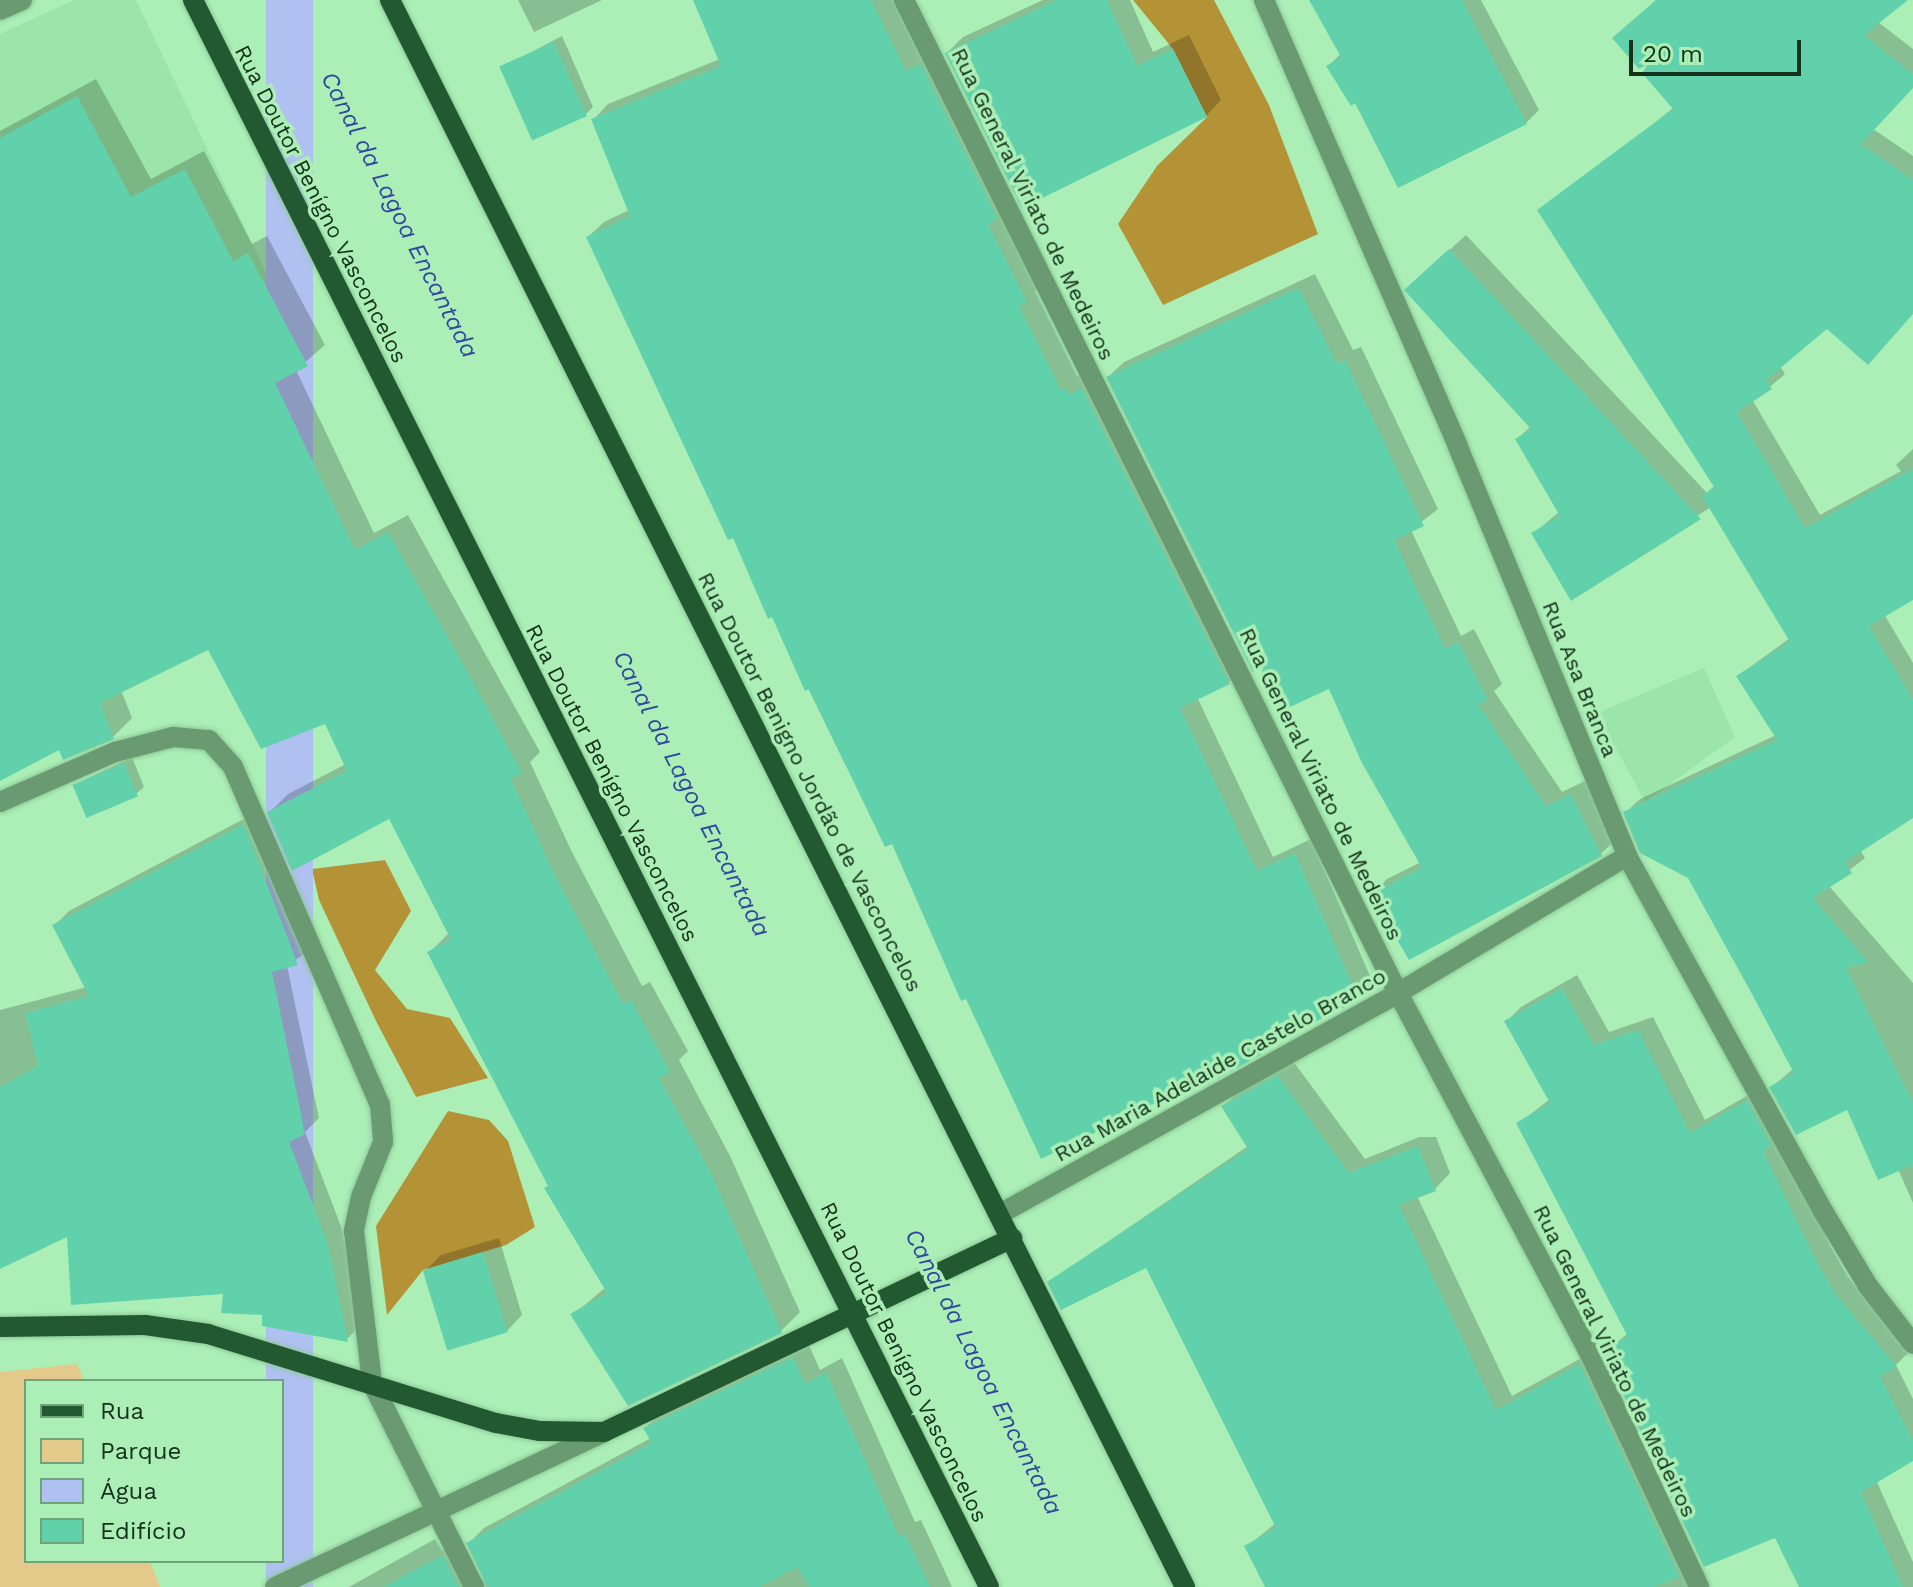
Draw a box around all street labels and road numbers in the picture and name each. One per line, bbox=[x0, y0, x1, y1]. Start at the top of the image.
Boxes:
street label: Rua Doutor Benígno Vasconcelos bbox=[229, 40, 413, 368]
street label: Rua General Viriato de Medeiros bbox=[945, 43, 1121, 365]
street label: Rua Doutor Benigno Jordão de Vasconcelos bbox=[692, 567, 928, 997]
street label: Rua Asa Branca bbox=[1536, 596, 1624, 762]
street label: Rua Doutor Benígno Vasconcelos bbox=[520, 619, 704, 947]
street label: Rua General Viriato de Medeiros bbox=[1233, 623, 1409, 945]
street label: Rua Maria Adelaide Castelo Branco bbox=[1049, 962, 1391, 1168]
street label: Rua Doutor Benígno Vasconcelos bbox=[814, 1197, 994, 1527]
street label: Rua General Viriato de Medeiros bbox=[1527, 1200, 1703, 1522]

